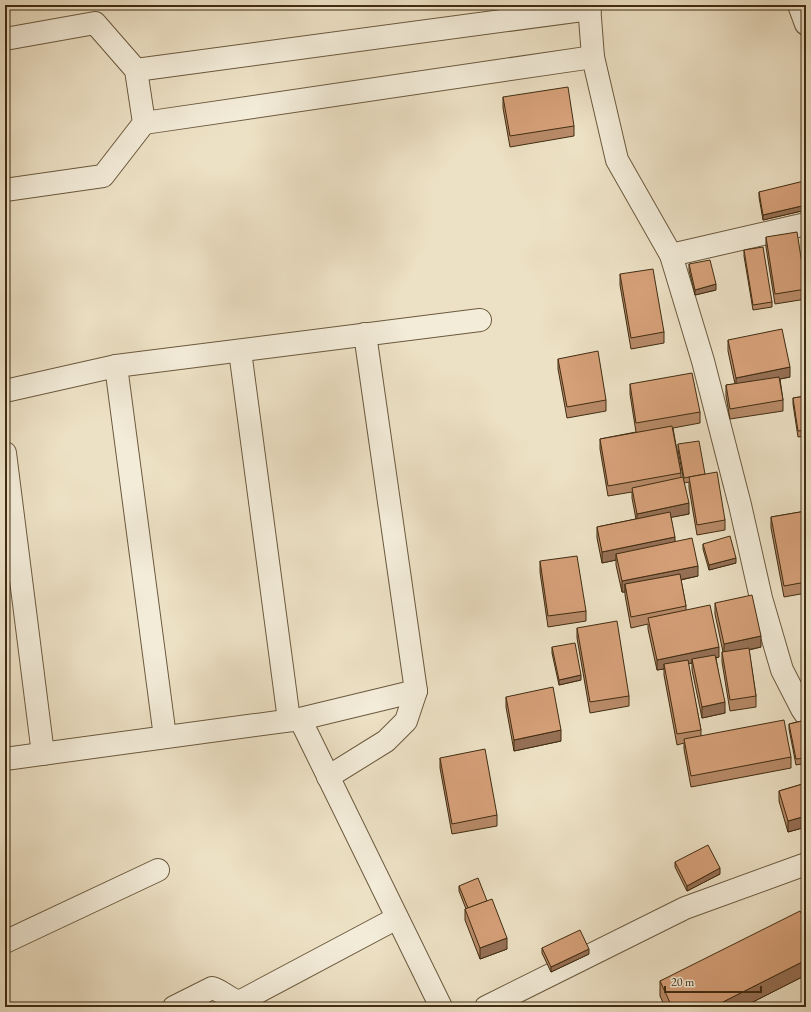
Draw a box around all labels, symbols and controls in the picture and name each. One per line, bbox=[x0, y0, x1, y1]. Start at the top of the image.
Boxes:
scale bar bbox=[665, 968, 761, 994]
text: 20 m bbox=[671, 974, 695, 990]

